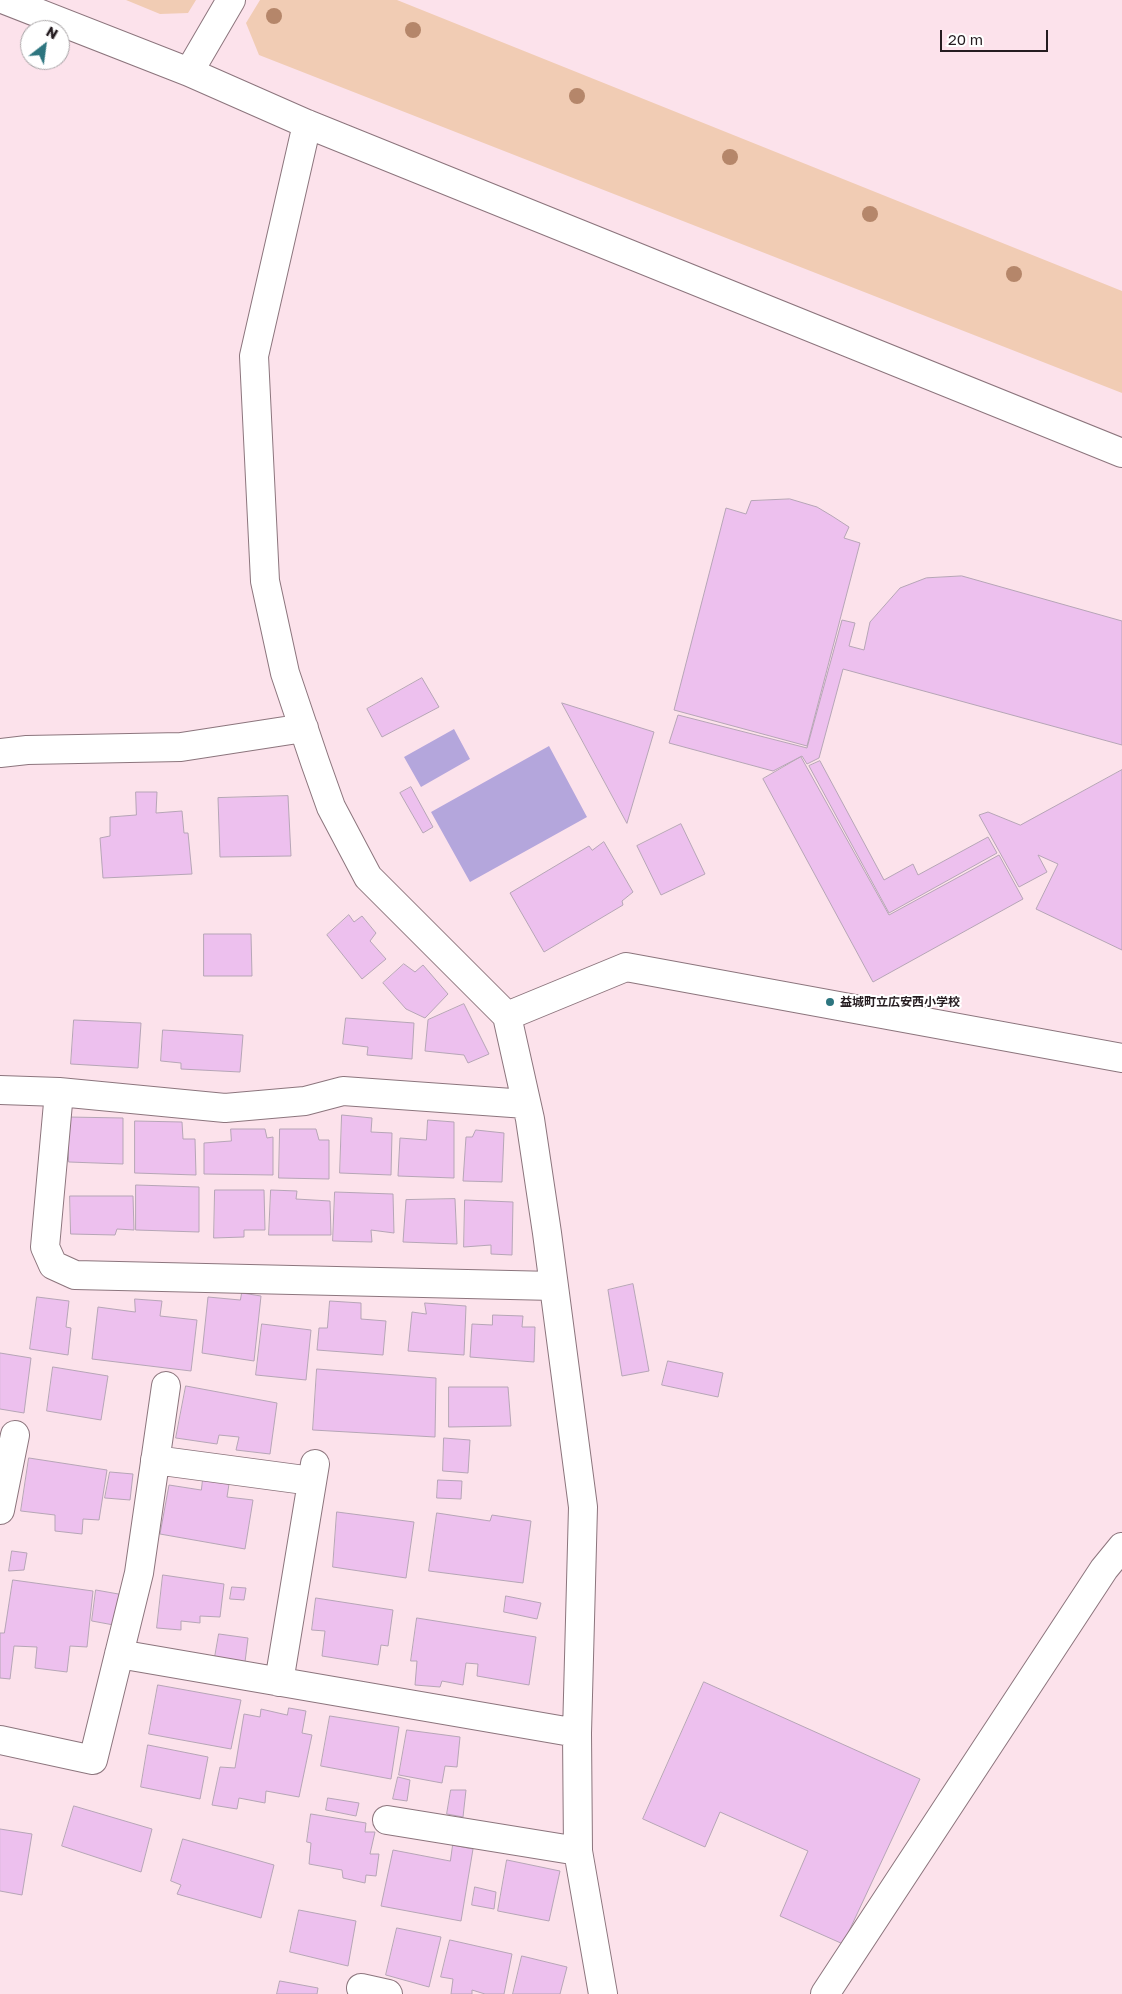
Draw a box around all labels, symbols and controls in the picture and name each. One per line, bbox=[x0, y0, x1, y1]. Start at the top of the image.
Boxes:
north arrow bbox=[20, 20, 70, 70]
scale bar bbox=[942, 20, 1050, 52]
text: N bbox=[43, 22, 61, 42]
text: 20 m bbox=[948, 30, 983, 48]
place label: 益城町立広安西小学校 bbox=[840, 995, 960, 1009]
marker: 益城町立広安西小学校 bbox=[824, 996, 836, 1008]

